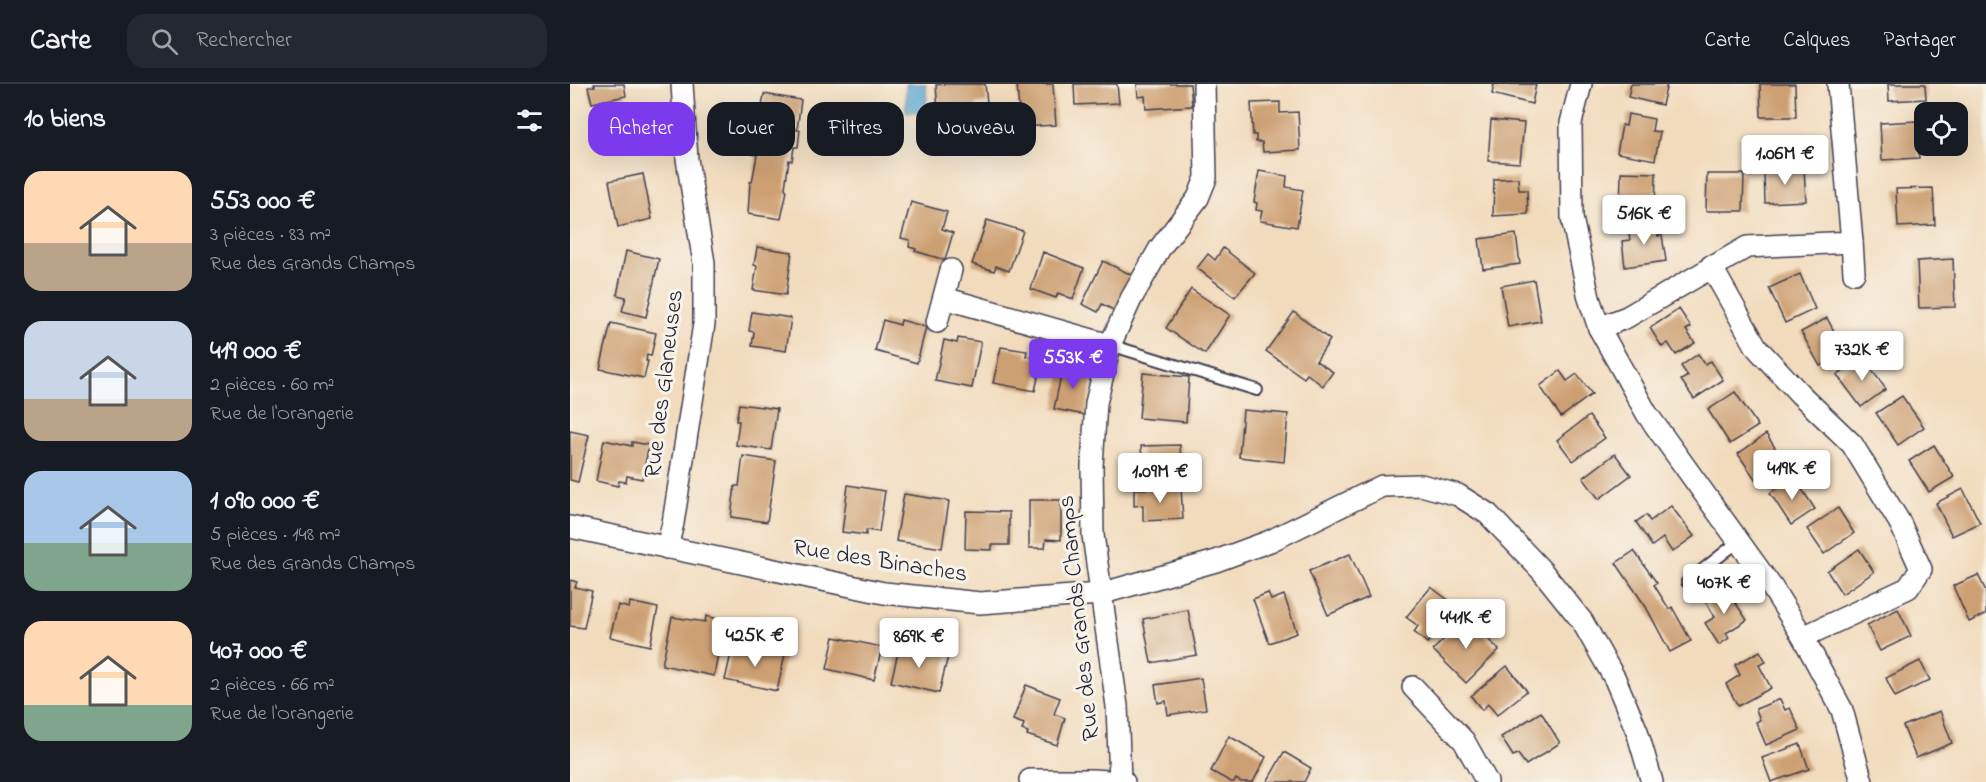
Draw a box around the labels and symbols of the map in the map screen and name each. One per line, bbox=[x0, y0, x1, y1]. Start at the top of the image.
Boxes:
pin: 1.06M € bbox=[1730, 135, 1840, 186]
pin: 516K € bbox=[1595, 195, 1693, 246]
street label: Rue des Glaneuses bbox=[636, 288, 694, 480]
pin: 732K € bbox=[1813, 331, 1911, 382]
pin: 553K € bbox=[1024, 339, 1122, 390]
pin: 419K € bbox=[1743, 450, 1841, 501]
pin: 1.09M € bbox=[1105, 453, 1215, 504]
street label: Rue des Grands Champs bbox=[1050, 494, 1110, 742]
street label: Rue des Binaches bbox=[790, 531, 970, 593]
pin: 407K € bbox=[1675, 564, 1773, 615]
pin: 441K € bbox=[1417, 599, 1515, 650]
pin: 425K € bbox=[706, 617, 804, 668]
pin: 869K € bbox=[870, 618, 968, 669]

